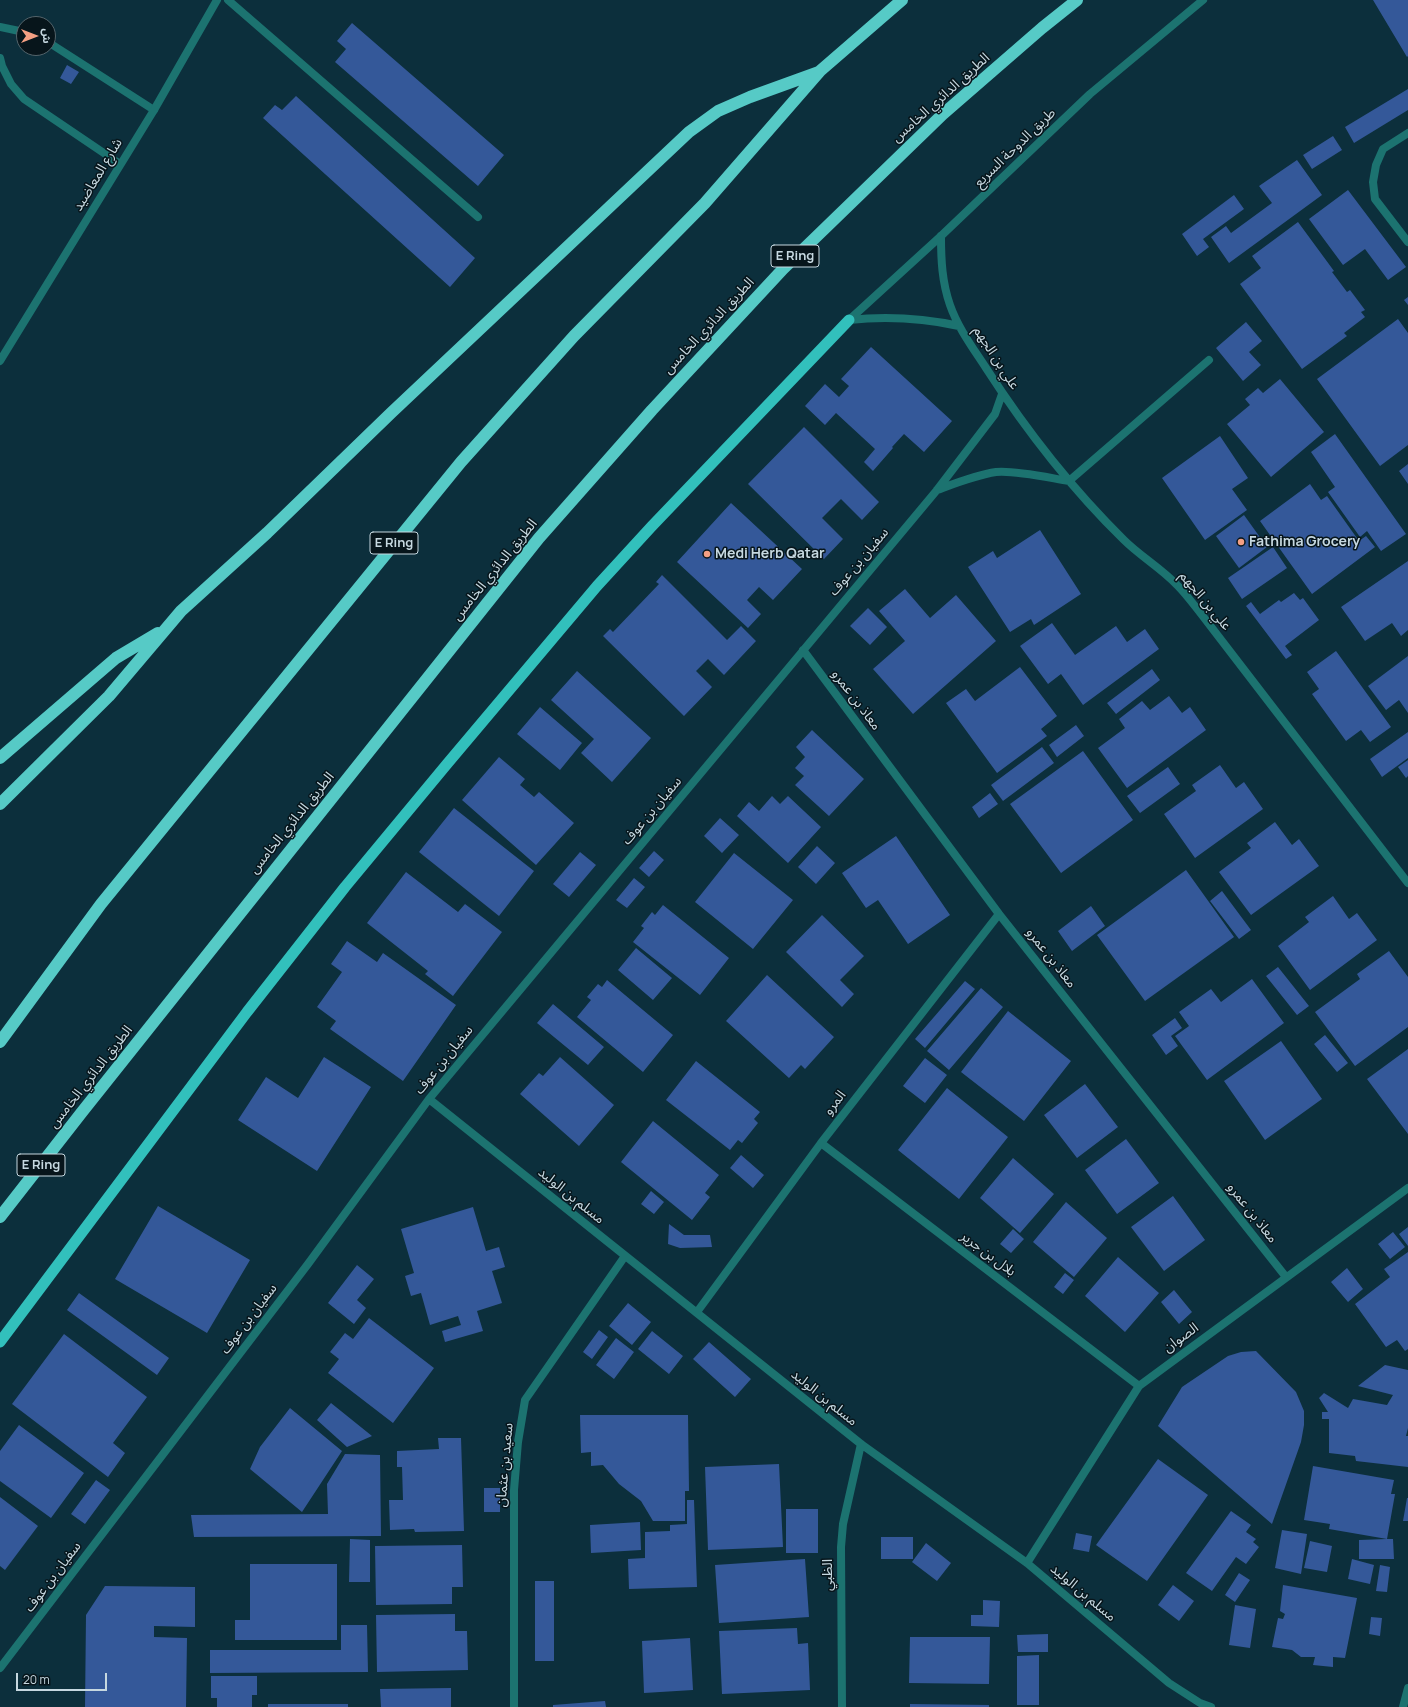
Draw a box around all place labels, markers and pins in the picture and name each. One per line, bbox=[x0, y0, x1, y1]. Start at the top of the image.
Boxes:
place label: Fathima Grocery bbox=[1249, 534, 1360, 550]
marker: Fathima Grocery bbox=[1236, 537, 1246, 547]
place label: Medi Herb Qatar bbox=[715, 546, 825, 562]
marker: Medi Herb Qatar bbox=[702, 549, 712, 559]

